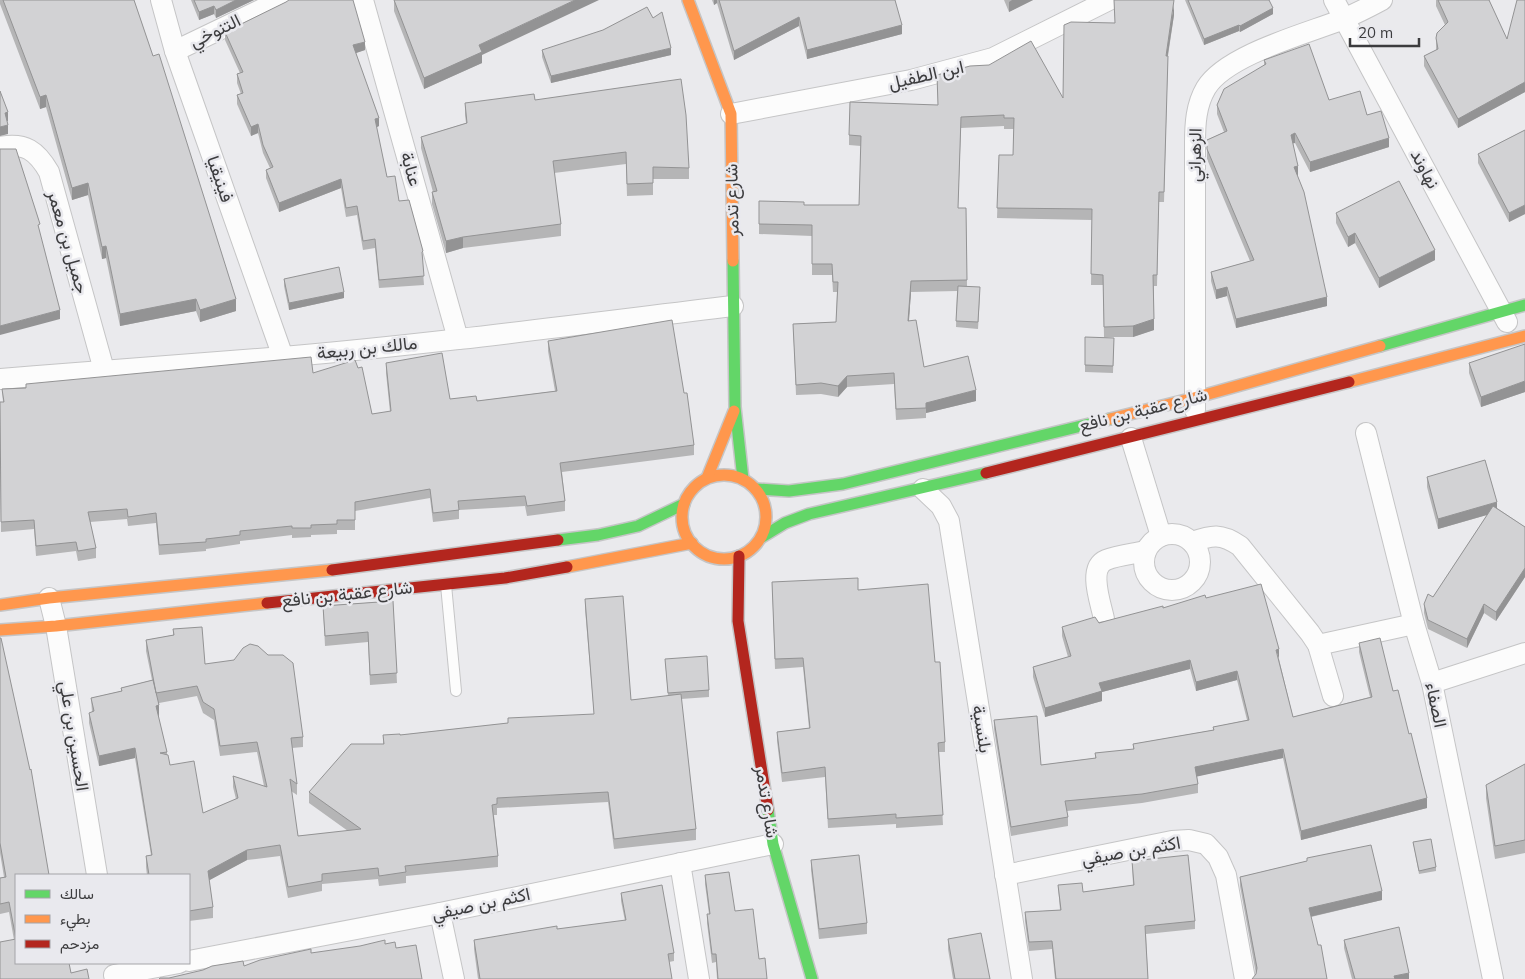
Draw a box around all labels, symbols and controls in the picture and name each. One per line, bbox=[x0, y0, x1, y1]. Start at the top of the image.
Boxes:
street label: التنوخي bbox=[185, 8, 246, 56]
scale bar bbox=[1350, 15, 1419, 47]
text: 20 m bbox=[1358, 23, 1393, 42]
street label: ابن الطفيل bbox=[886, 55, 966, 94]
street label: الزهراني bbox=[1183, 128, 1210, 182]
street label: نهاوند bbox=[1406, 145, 1445, 192]
street label: عنابة bbox=[396, 149, 427, 189]
street label: فينيقيا bbox=[202, 153, 239, 205]
street label: شارع تدمر bbox=[719, 164, 745, 237]
street label: جميل بن معمر bbox=[42, 187, 94, 296]
street label: مالك بن ربيعة bbox=[316, 331, 418, 364]
street label: شارع عقبة بن نافع bbox=[1076, 382, 1210, 438]
street label: شارع عقبة بن نافع bbox=[280, 575, 414, 613]
street label: الحسين بن علي bbox=[50, 679, 95, 793]
street label: الصفاء bbox=[1420, 680, 1452, 730]
street label: بلنسية bbox=[967, 703, 998, 755]
street label: شارع تدمر bbox=[749, 763, 785, 840]
street label: اكثم بن صيفي bbox=[1080, 831, 1183, 874]
legend bbox=[15, 874, 190, 964]
street label: اكثم بن صيفي bbox=[430, 882, 533, 929]
text: سالك bbox=[60, 884, 94, 903]
text: بطيء bbox=[60, 909, 90, 932]
text: مزدحم bbox=[60, 934, 99, 954]

